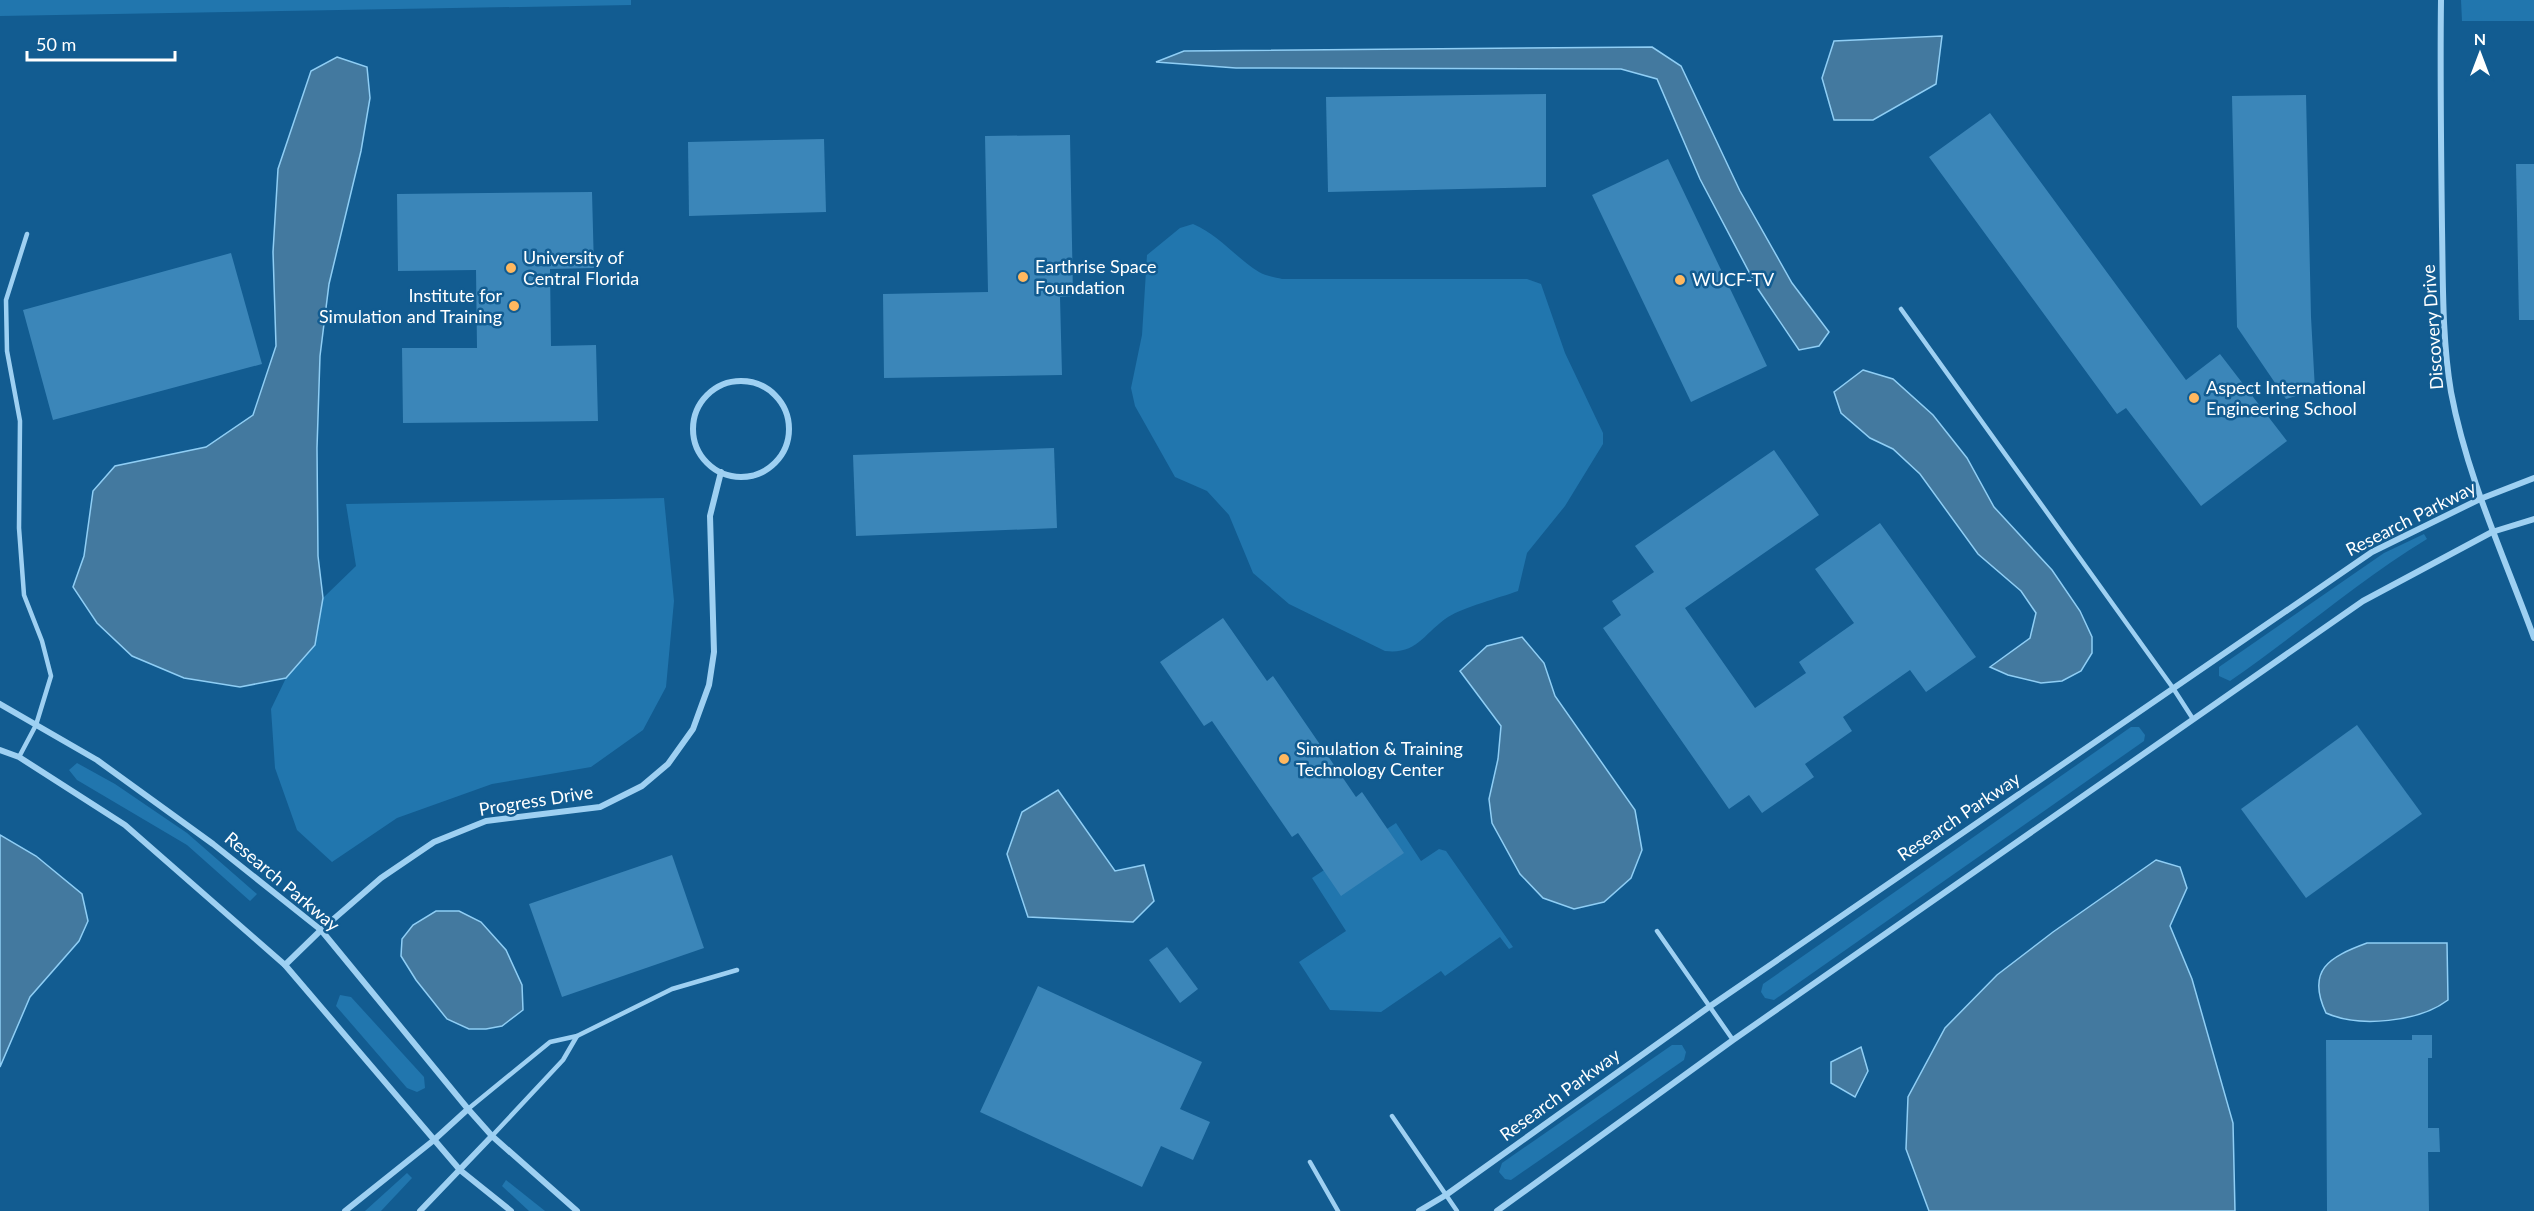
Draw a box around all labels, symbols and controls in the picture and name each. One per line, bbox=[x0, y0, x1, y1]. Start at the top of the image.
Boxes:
scale bar bbox=[27, 24, 176, 62]
north arrow bbox=[2450, 24, 2510, 84]
text: N bbox=[2474, 29, 2486, 48]
text: 50 m bbox=[36, 33, 76, 55]
place label: University of Central Florida bbox=[523, 246, 639, 289]
place label: Earthrise Space Foundation bbox=[1035, 255, 1157, 298]
marker: University of Central Florida bbox=[504, 261, 518, 275]
street label: Discovery Drive bbox=[2417, 264, 2447, 390]
place label: WUCF-TV bbox=[1692, 268, 1775, 290]
marker: Earthrise Space Foundation bbox=[1016, 270, 1030, 284]
marker: WUCF-TV bbox=[1673, 273, 1687, 287]
place label: Institute for Simulation and Training bbox=[319, 284, 502, 327]
marker: Institute for Simulation and Training bbox=[507, 299, 521, 313]
place label: Aspect International Engineering School bbox=[2206, 376, 2366, 419]
marker: Aspect International Engineering School bbox=[2187, 391, 2201, 405]
street label: Research Parkway bbox=[2342, 476, 2480, 560]
place label: Simulation & Training Technology Center bbox=[1296, 737, 1463, 780]
marker: Simulation & Training Technology Center bbox=[1277, 752, 1291, 766]
street label: Research Parkway bbox=[1893, 767, 2024, 865]
street label: Progress Drive bbox=[477, 780, 594, 820]
street label: Research Parkway bbox=[221, 827, 345, 936]
street label: Research Parkway bbox=[1495, 1043, 1624, 1145]

